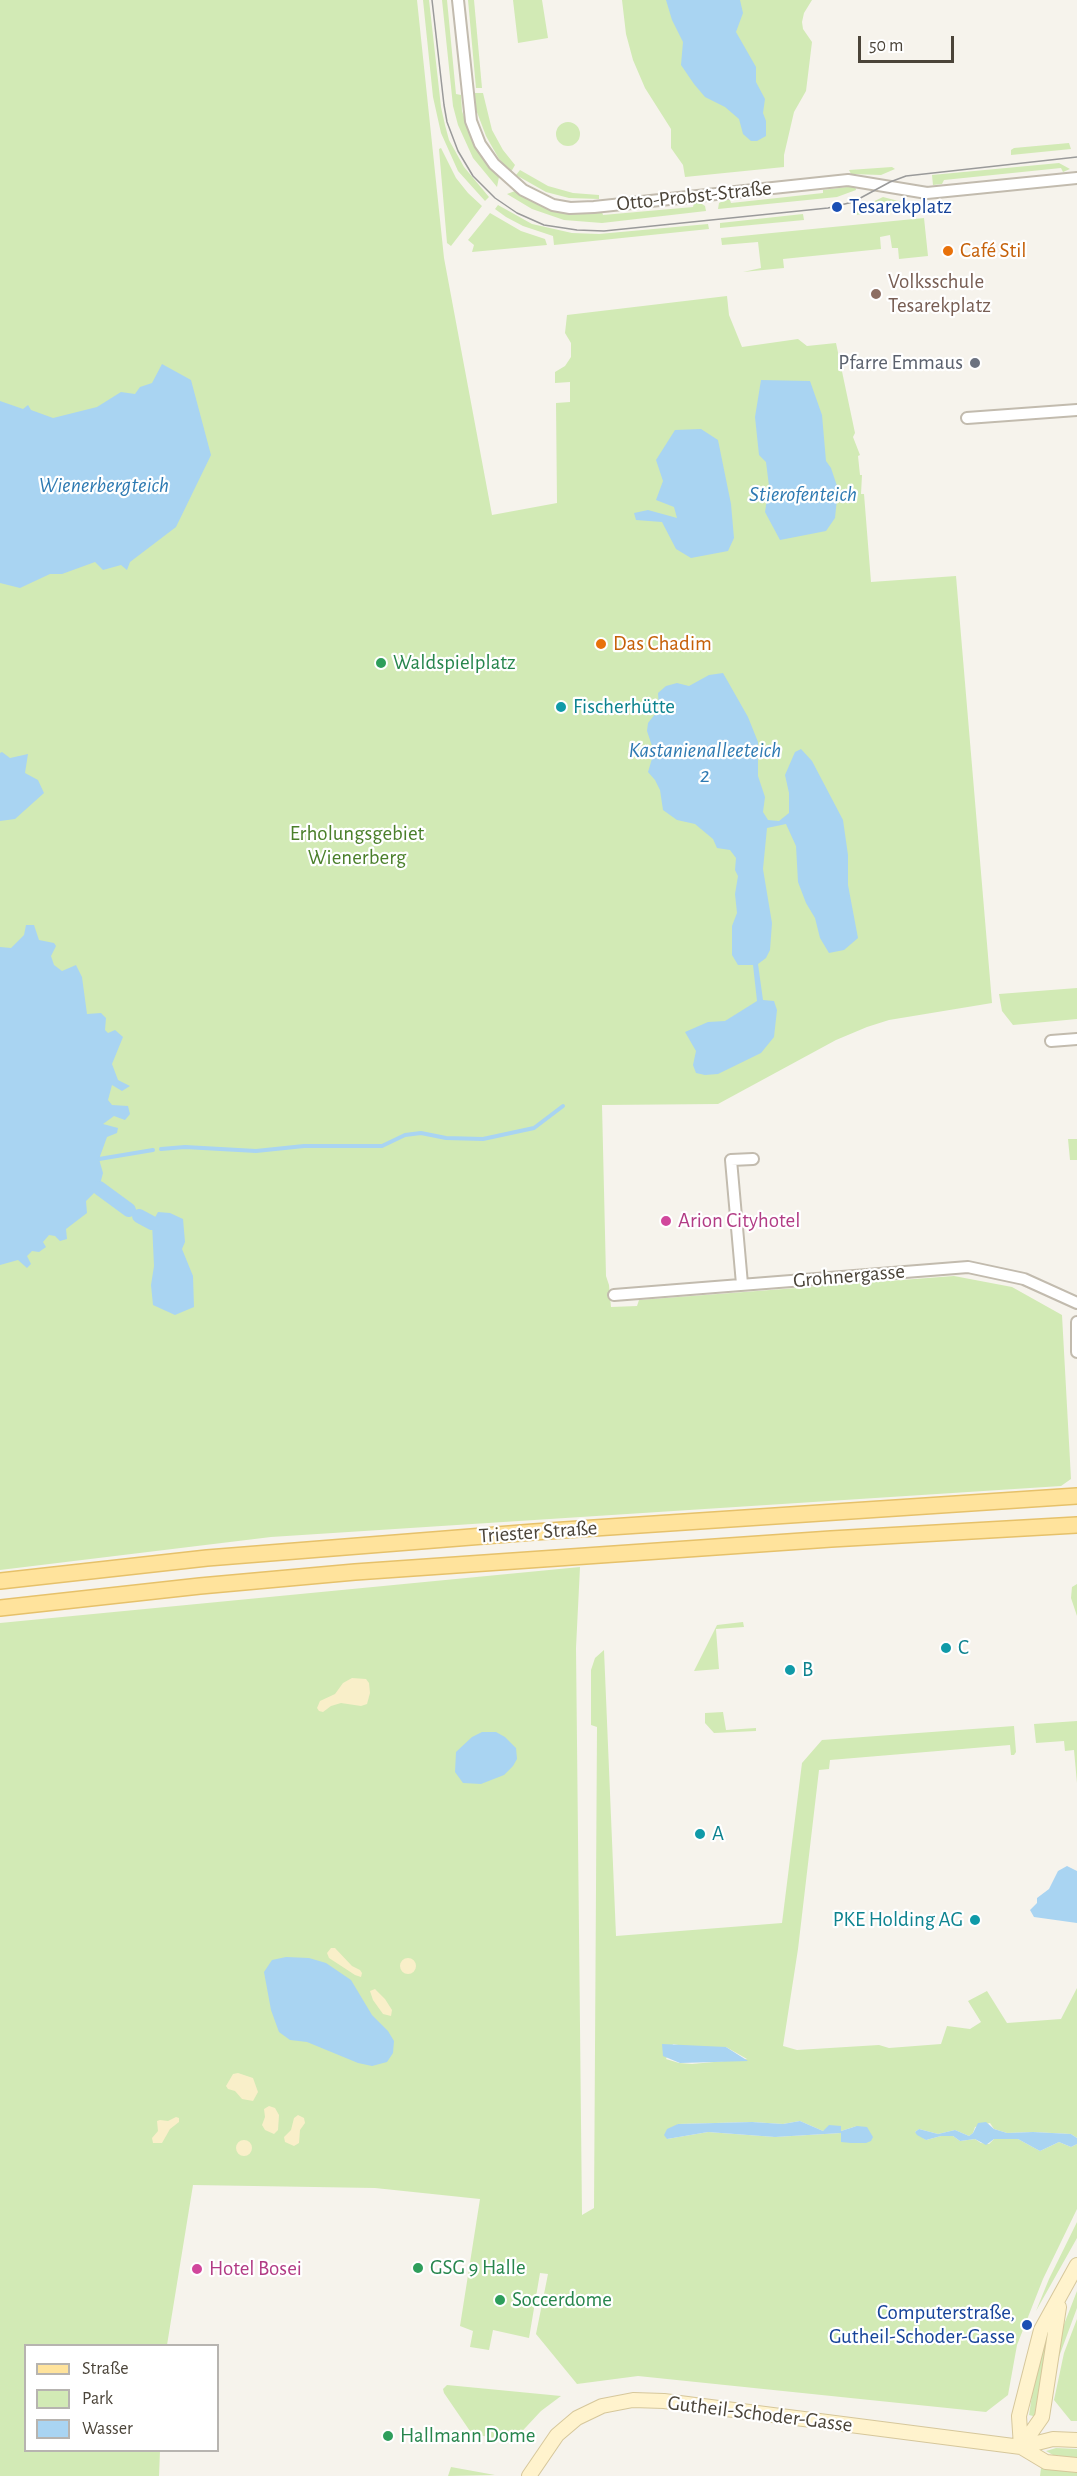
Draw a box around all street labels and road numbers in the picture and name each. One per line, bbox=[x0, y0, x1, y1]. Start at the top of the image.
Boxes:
street label: Otto-Probst-Straße bbox=[615, 175, 773, 217]
street label: Grohnergasse bbox=[792, 1259, 906, 1293]
street label: Triester Straße bbox=[478, 1515, 598, 1549]
street label: Gutheil-Schoder-Gasse bbox=[666, 2390, 854, 2438]

